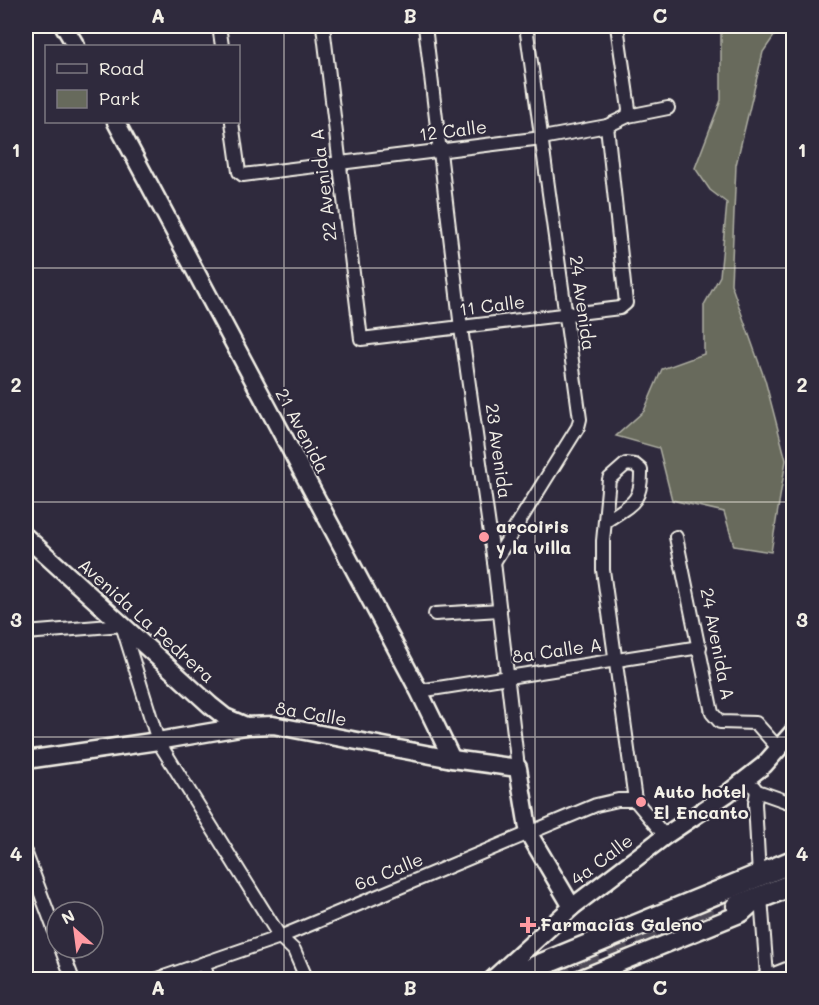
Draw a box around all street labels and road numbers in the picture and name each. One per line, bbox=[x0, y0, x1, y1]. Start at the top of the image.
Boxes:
street label: 12 Calle bbox=[418, 114, 488, 146]
street label: 22 Avenida A bbox=[304, 127, 342, 243]
street label: 24 Avenida bbox=[564, 254, 602, 352]
street label: 11 Calle bbox=[458, 289, 526, 321]
street label: 21 Avenida bbox=[270, 384, 335, 477]
street label: 23 Avenida bbox=[480, 402, 518, 500]
street label: Avenida La Pedrera bbox=[73, 553, 220, 688]
street label: 24 Avenida A bbox=[695, 586, 741, 702]
street label: 8a Calle A bbox=[510, 632, 603, 668]
street label: 8a Calle bbox=[274, 695, 349, 731]
street label: 4a Calle bbox=[566, 828, 637, 890]
street label: 6a Calle bbox=[351, 846, 427, 896]

